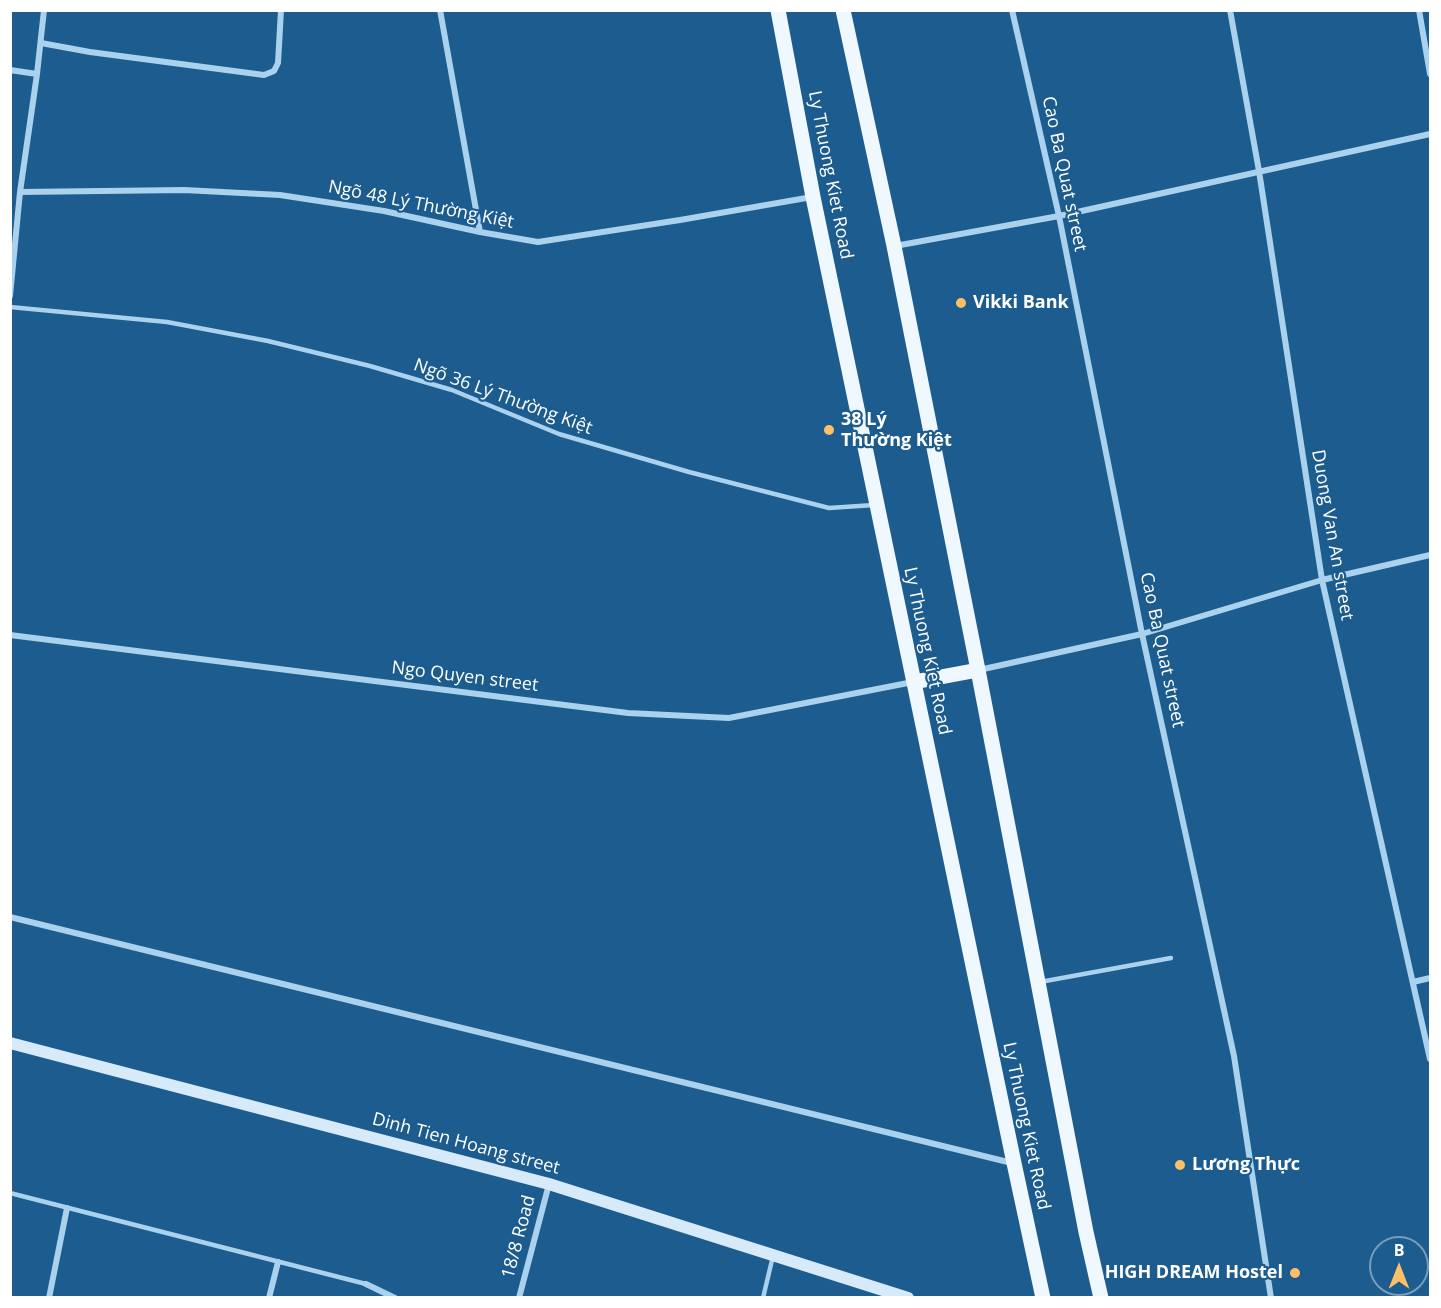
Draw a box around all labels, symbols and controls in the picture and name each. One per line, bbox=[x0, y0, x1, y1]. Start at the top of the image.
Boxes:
street label: Ly Thuong Kiet Road bbox=[803, 89, 857, 261]
street label: Cao Ba Quat street bbox=[1037, 94, 1091, 254]
street label: Ngõ 48 Lý Thường Kiệt bbox=[326, 176, 516, 234]
place label: Vikki Bank bbox=[973, 292, 1069, 314]
marker: Vikki Bank bbox=[954, 296, 968, 310]
street label: Ngõ 36 Lý Thường Kiệt bbox=[411, 355, 595, 439]
place label: 38 Lý Thường Kiệt bbox=[841, 409, 952, 452]
marker: 38 Lý Thường Kiệt bbox=[822, 423, 836, 437]
street label: Duong Van An street bbox=[1306, 448, 1358, 622]
street label: Ly Thuong Kiet Road bbox=[899, 565, 955, 737]
street label: Cao Ba Quat street bbox=[1135, 570, 1189, 730]
street label: Ngo Quyen street bbox=[390, 657, 540, 697]
street label: Ly Thuong Kiet Road bbox=[998, 1040, 1054, 1212]
street label: Dinh Tien Hoang street bbox=[370, 1109, 562, 1179]
place label: Lương Thực bbox=[1192, 1154, 1300, 1176]
marker: Lương Thực bbox=[1173, 1158, 1187, 1172]
street label: 18/8 Road bbox=[498, 1193, 540, 1281]
north arrow bbox=[1369, 1236, 1429, 1296]
text: B bbox=[1394, 1239, 1404, 1261]
place label: HIGH DREAM Hostel bbox=[1105, 1262, 1283, 1284]
marker: HIGH DREAM Hostel bbox=[1288, 1266, 1302, 1280]

